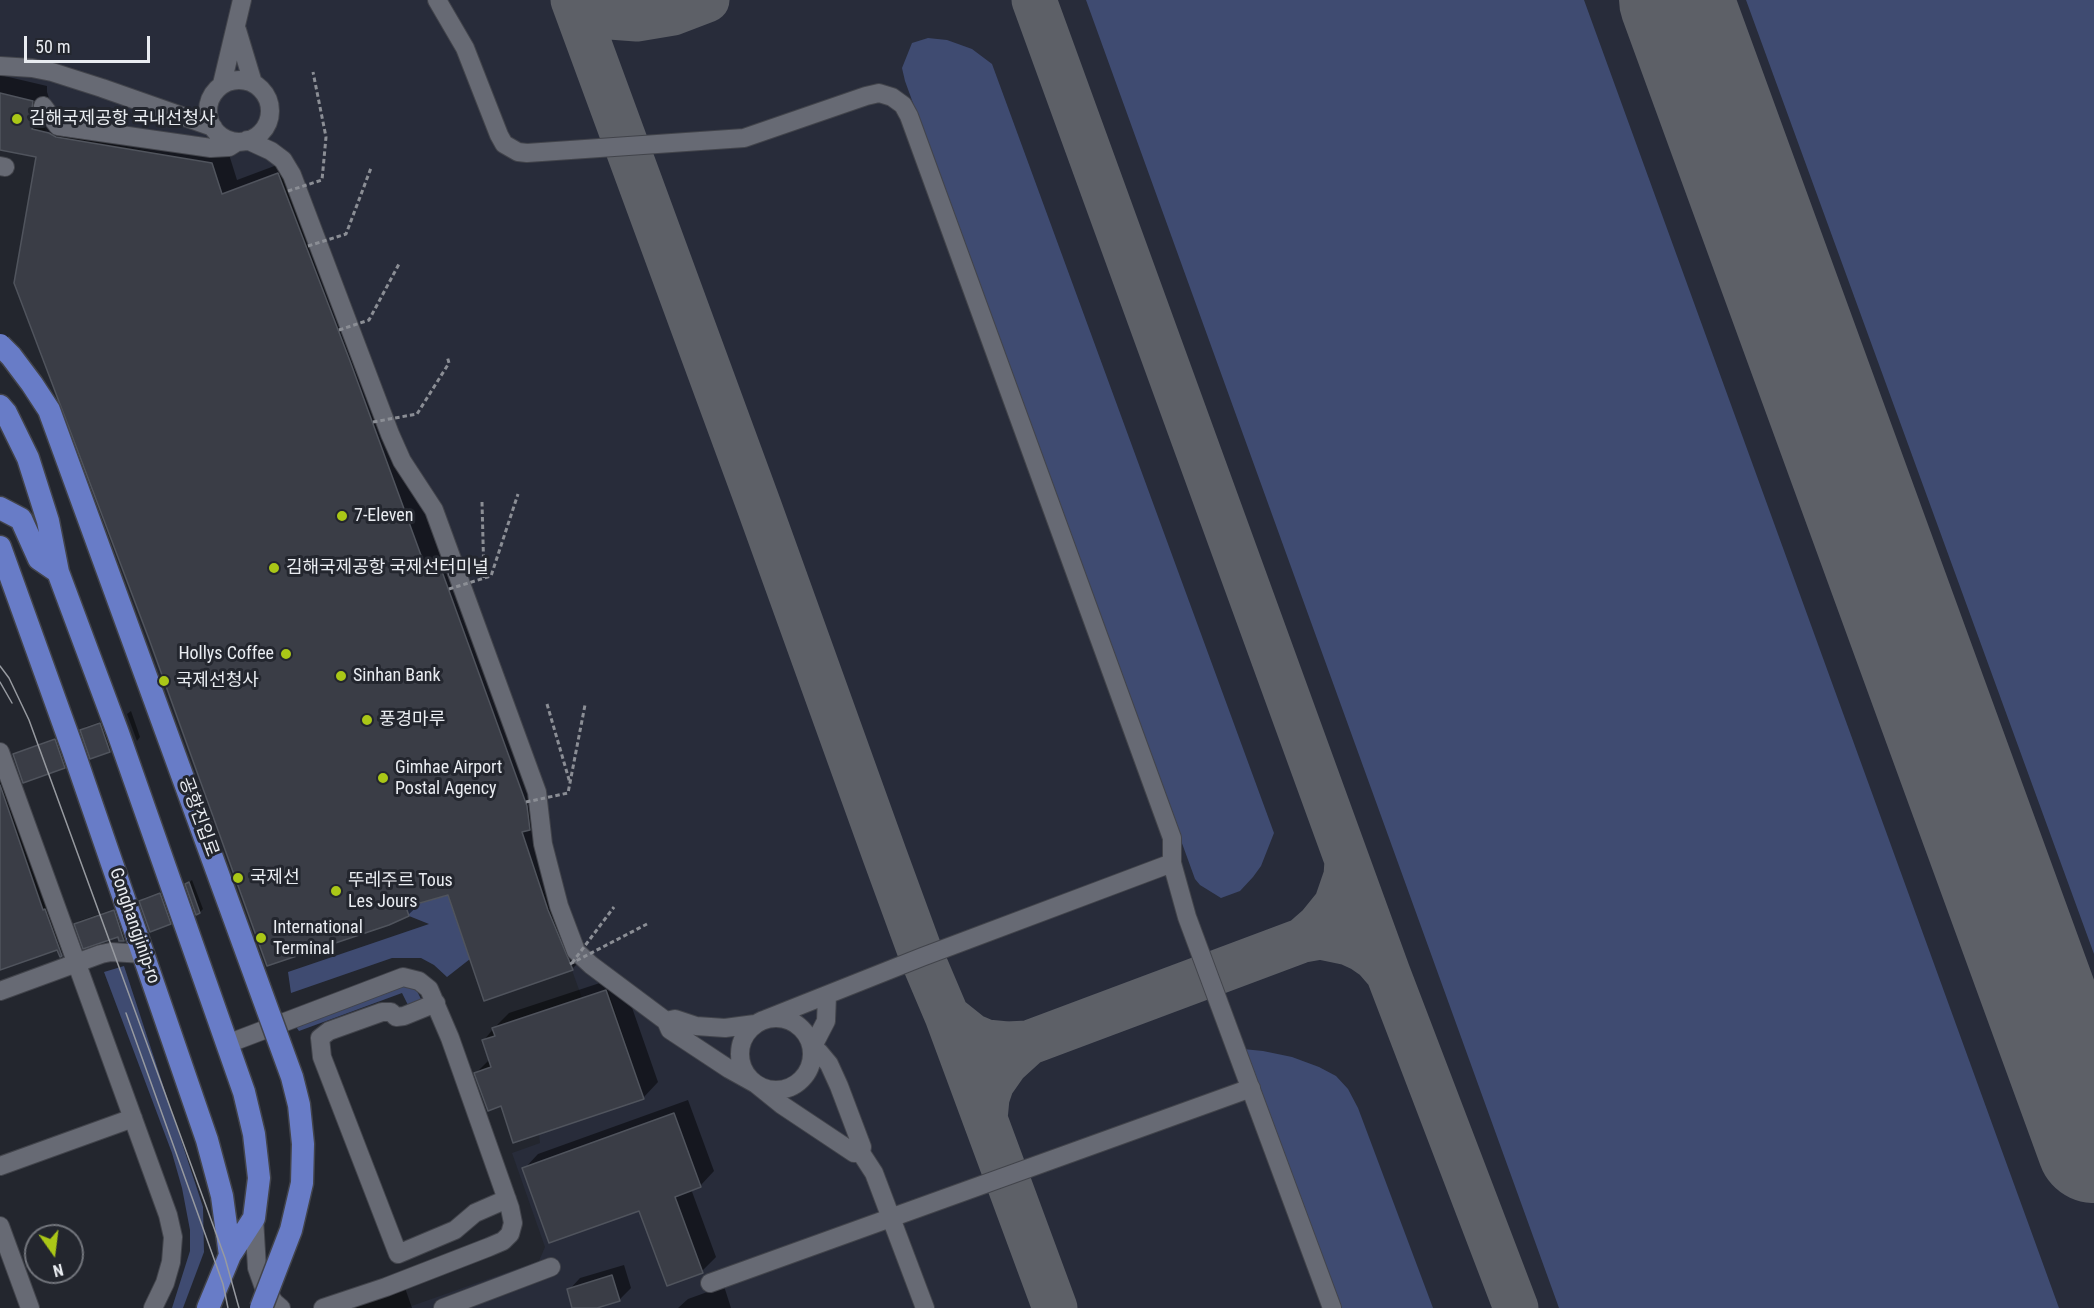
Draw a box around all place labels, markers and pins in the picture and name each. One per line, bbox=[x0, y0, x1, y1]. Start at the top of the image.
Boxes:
place label: 김해국제공항 국내선청사 bbox=[29, 108, 215, 130]
marker: 김해국제공항 국내선청사 bbox=[10, 112, 24, 126]
place label: 7-Eleven bbox=[354, 505, 413, 527]
marker: 7-Eleven bbox=[335, 509, 349, 523]
place label: 김해국제공항 국제선터미널 bbox=[286, 557, 489, 579]
marker: 김해국제공항 국제선터미널 bbox=[267, 561, 281, 575]
place label: Hollys Coffee bbox=[178, 643, 274, 665]
marker: Hollys Coffee bbox=[279, 647, 293, 661]
place label: Sinhan Bank bbox=[353, 665, 441, 687]
marker: Sinhan Bank bbox=[334, 669, 348, 683]
place label: 국제선청사 bbox=[176, 670, 259, 692]
marker: 국제선청사 bbox=[157, 674, 171, 688]
place label: 풍경마루 bbox=[379, 709, 445, 731]
marker: 풍경마루 bbox=[360, 713, 374, 727]
place label: Gimhae Airport Postal Agency bbox=[395, 757, 502, 800]
marker: Gimhae Airport Postal Agency bbox=[376, 771, 390, 785]
place label: 국제선 bbox=[250, 867, 300, 889]
place label: 뚜레주르 Tous Les Jours bbox=[348, 870, 453, 912]
marker: 국제선 bbox=[231, 871, 245, 885]
marker: 뚜레주르 Tous Les Jours bbox=[329, 884, 343, 898]
place label: International Terminal bbox=[273, 917, 363, 960]
marker: International Terminal bbox=[254, 931, 268, 945]

